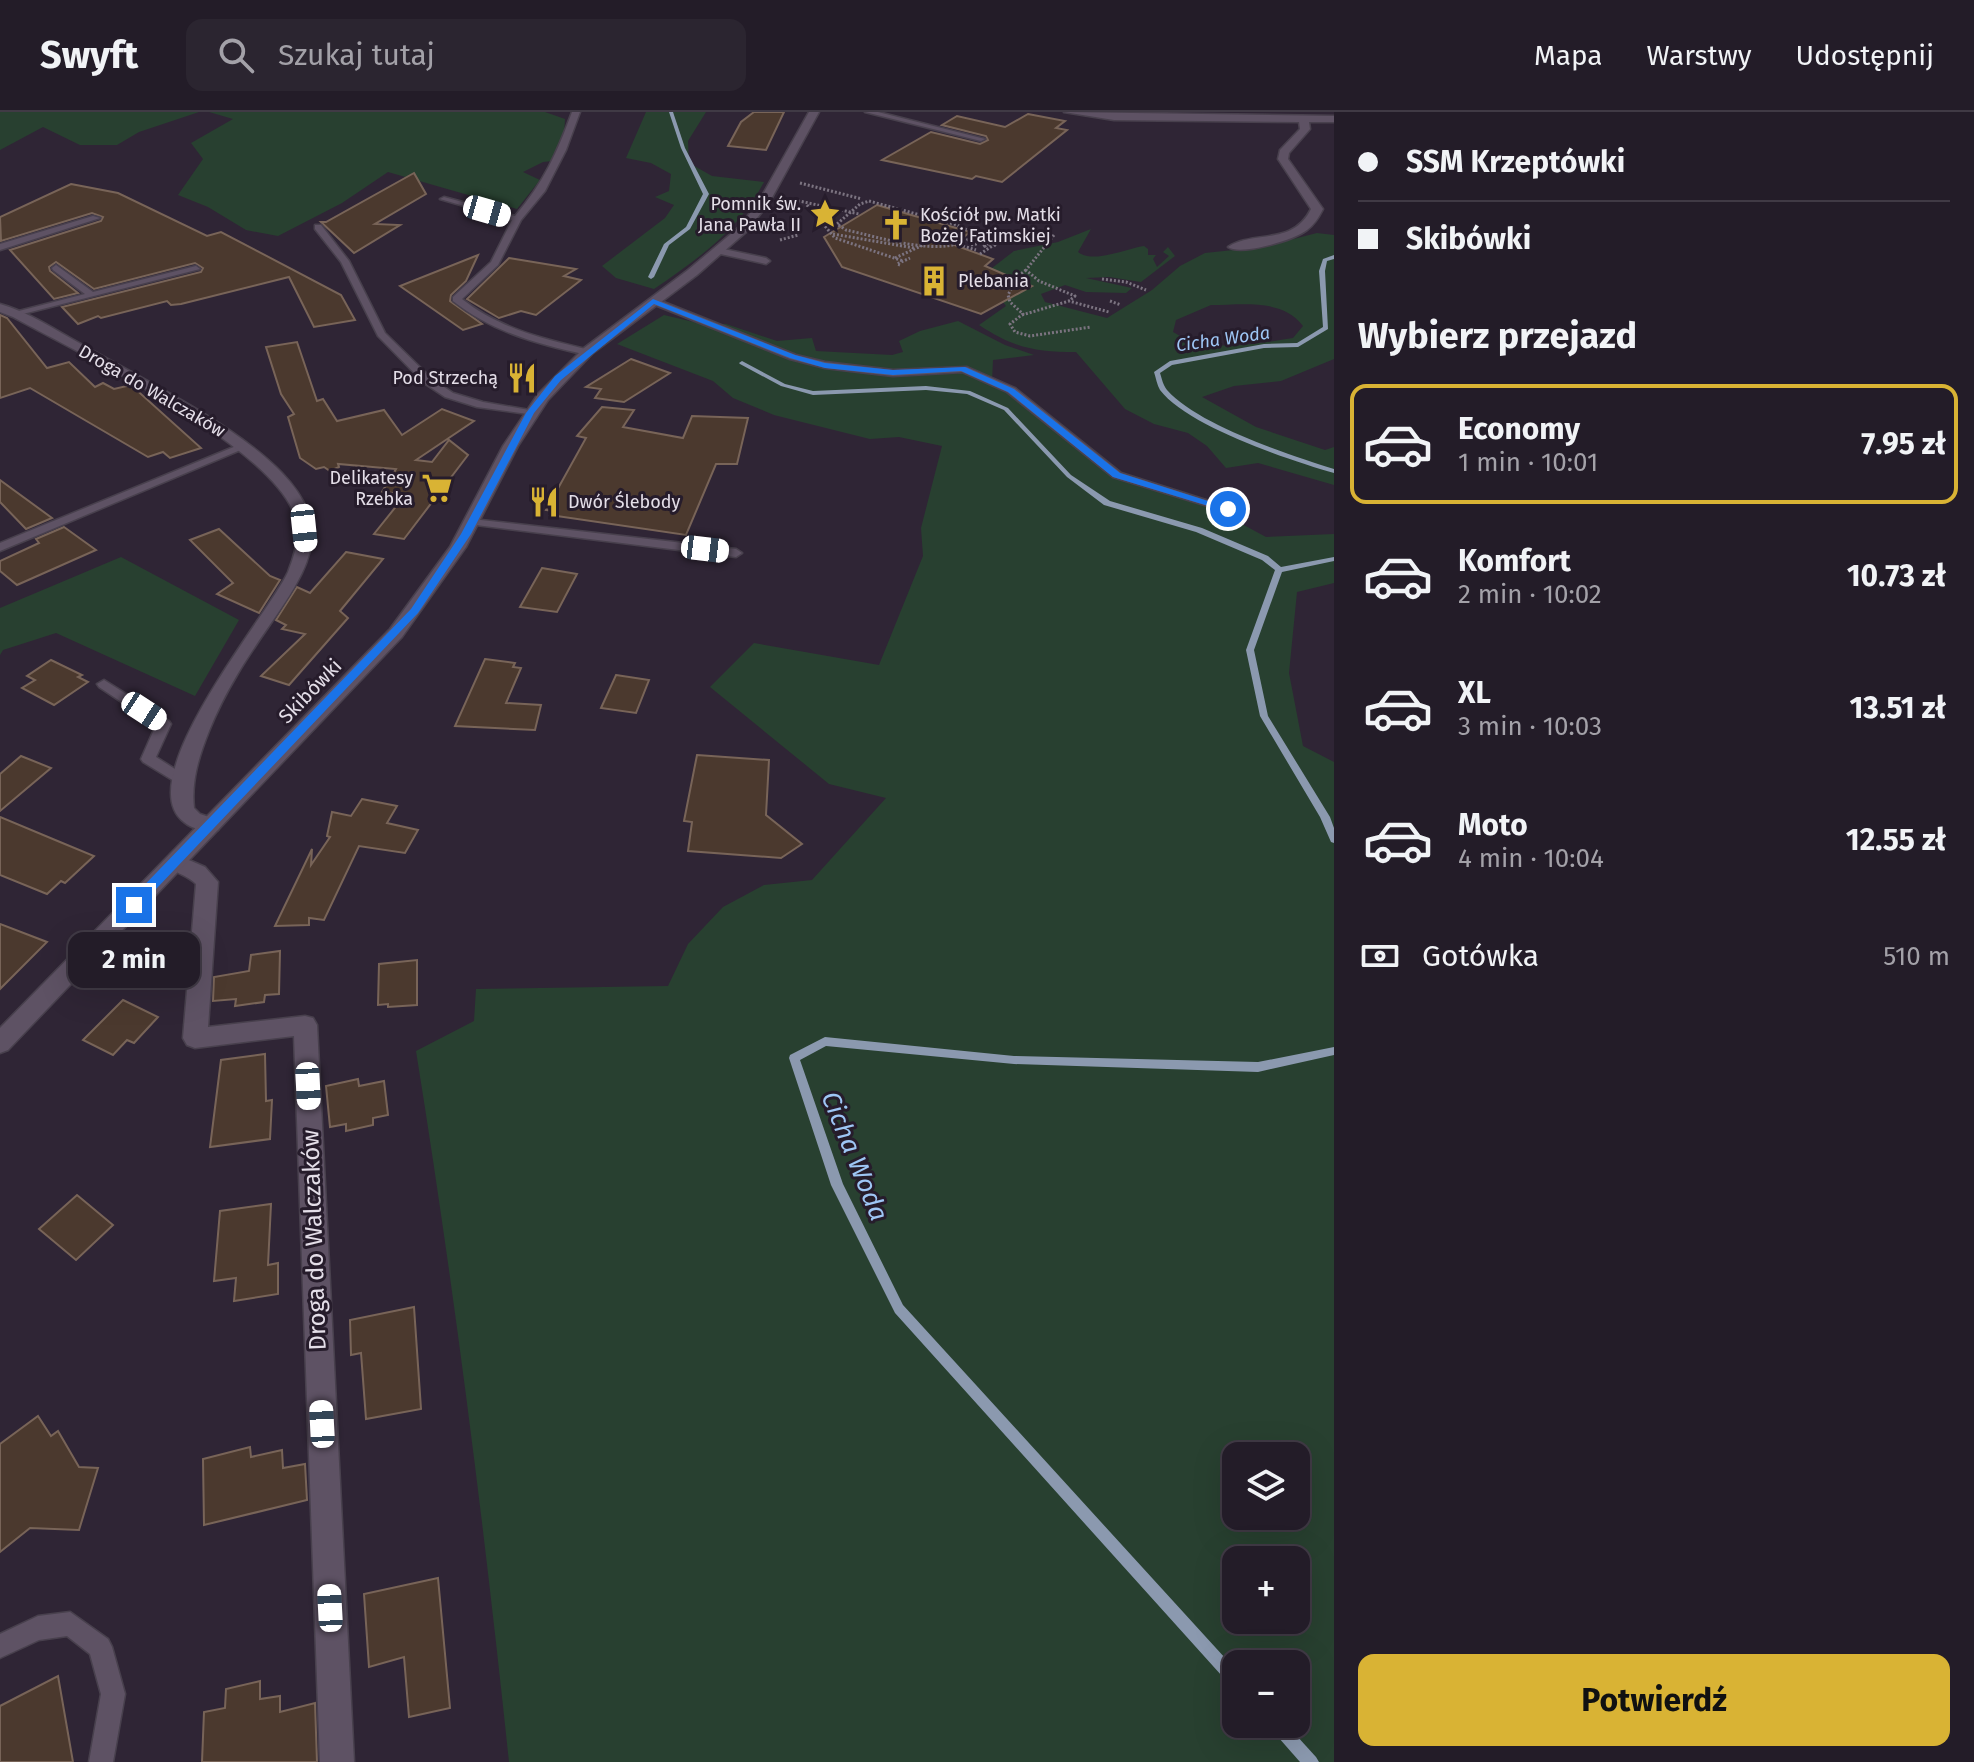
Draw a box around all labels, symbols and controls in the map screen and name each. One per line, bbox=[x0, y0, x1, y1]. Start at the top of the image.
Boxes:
search box bbox=[186, 19, 746, 91]
text: Swyft bbox=[40, 32, 138, 78]
icon: search bbox=[214, 33, 258, 77]
text: Szukaj tutaj bbox=[278, 37, 435, 73]
text: Mapa bbox=[1534, 39, 1603, 72]
text: Warstwy bbox=[1647, 39, 1752, 72]
text: Udostępnij bbox=[1796, 39, 1934, 72]
text: SSM Krzeptówki bbox=[1406, 144, 1625, 180]
car bbox=[461, 193, 513, 229]
place label: Pomnik św. Jana Pawła II bbox=[698, 193, 801, 236]
place icon: Pomnik św. Jana Pawła II bbox=[808, 197, 842, 231]
place label: Kościół pw. Matki Bożej Fatimskiej bbox=[920, 204, 1061, 247]
church icon: Kościół pw. Matki Bożej Fatimskiej bbox=[879, 208, 913, 242]
text: Skibówki bbox=[1406, 221, 1531, 257]
building icon: Plebania bbox=[917, 264, 951, 298]
place label: Plebania bbox=[958, 270, 1029, 292]
text: Wybierz przejazd bbox=[1358, 314, 1637, 358]
water label: Cicha Woda bbox=[1175, 322, 1271, 356]
street label: Droga do Walczaków bbox=[75, 340, 229, 442]
restaurant icon: Pod Strzechą bbox=[505, 361, 539, 395]
place label: Pod Strzechą bbox=[392, 367, 498, 389]
icon: car bbox=[1362, 408, 1434, 480]
text: Economy bbox=[1458, 411, 1580, 447]
text: 7.95 zł bbox=[1861, 426, 1946, 462]
text: 1 min · 10:01 bbox=[1458, 447, 1598, 478]
place label: Delikatesy Rzebka bbox=[330, 467, 413, 510]
supermarket icon: Delikatesy Rzebka bbox=[420, 471, 454, 505]
restaurant icon: Dwór Ślebody bbox=[527, 485, 561, 519]
place label: Dwór Ślebody bbox=[568, 490, 680, 513]
route start bbox=[1210, 491, 1246, 527]
car bbox=[290, 503, 318, 553]
car bbox=[680, 534, 730, 564]
icon: car bbox=[1362, 540, 1434, 612]
text: Komfort bbox=[1458, 543, 1571, 579]
text: 10.73 zł bbox=[1847, 558, 1946, 594]
text: 2 min · 10:02 bbox=[1458, 579, 1602, 610]
street label: Skibówki bbox=[273, 654, 347, 728]
icon: car bbox=[1362, 672, 1434, 744]
text: XL bbox=[1458, 675, 1491, 711]
car bbox=[117, 688, 171, 734]
text: 13.51 zł bbox=[1849, 690, 1946, 726]
text: 3 min · 10:03 bbox=[1458, 711, 1602, 742]
icon: car bbox=[1362, 804, 1434, 876]
text: Moto bbox=[1458, 807, 1528, 843]
text: 12.55 zł bbox=[1846, 822, 1946, 858]
text: 4 min · 10:04 bbox=[1458, 843, 1604, 874]
route end bbox=[116, 887, 152, 923]
callout: 2 min bbox=[68, 933, 200, 989]
icon: cash bbox=[1358, 934, 1402, 978]
text: Gotówka bbox=[1422, 938, 1539, 974]
text: 510 m bbox=[1883, 941, 1950, 972]
text: 2 min bbox=[102, 944, 166, 975]
car bbox=[295, 1061, 321, 1111]
water label: Cicha Woda bbox=[815, 1087, 895, 1225]
street label: Droga do Walczaków bbox=[296, 1129, 332, 1351]
car bbox=[309, 1399, 335, 1449]
map controls bbox=[1222, 1442, 1310, 1738]
button: layers bbox=[1222, 1442, 1310, 1530]
button: + bbox=[1222, 1546, 1310, 1634]
car bbox=[317, 1583, 343, 1633]
button: − bbox=[1222, 1650, 1310, 1738]
button: Potwierdź bbox=[1358, 1654, 1950, 1746]

